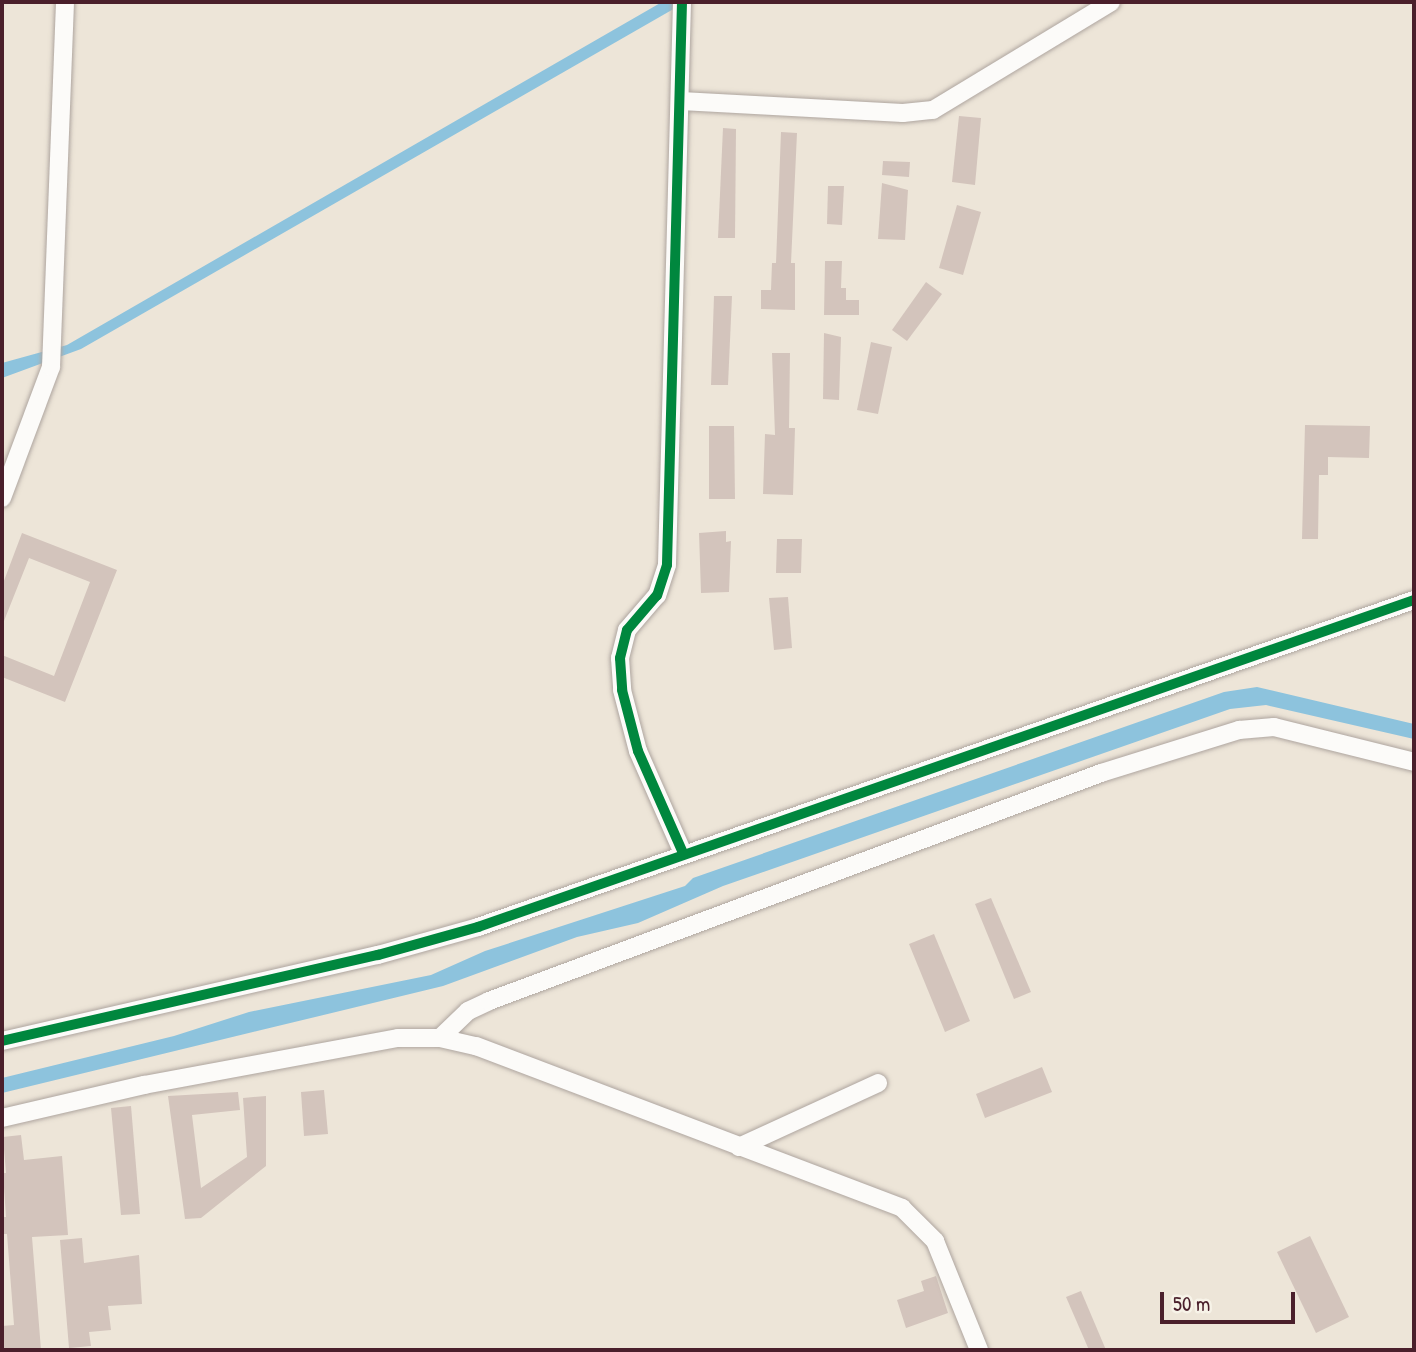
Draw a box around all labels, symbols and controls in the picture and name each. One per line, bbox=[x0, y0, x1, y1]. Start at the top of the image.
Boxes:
scale bar bbox=[1164, 1278, 1299, 1322]
text: 50 m bbox=[1173, 1289, 1210, 1318]

